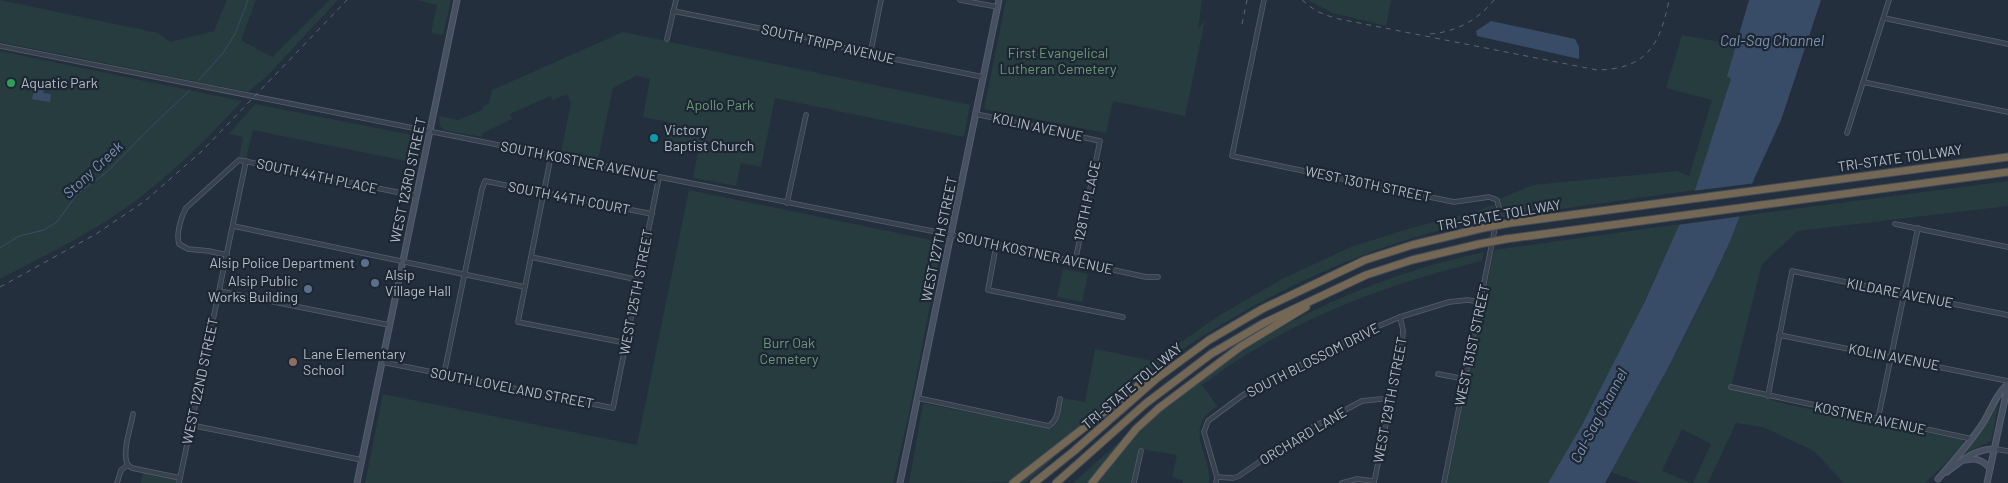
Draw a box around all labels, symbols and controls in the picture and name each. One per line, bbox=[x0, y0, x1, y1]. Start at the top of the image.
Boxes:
street label: SOUTH TRIPP AVENUE bbox=[760, 20, 897, 67]
water label: Cal-Sag Channel bbox=[1720, 31, 1825, 49]
park label: First Evangelical Lutheran Cemetery bbox=[999, 44, 1117, 77]
place label: Aquatic Park bbox=[21, 74, 98, 91]
marker: Aquatic Park bbox=[5, 77, 17, 89]
park label: Apollo Park bbox=[686, 96, 754, 113]
street label: KOLIN AVENUE bbox=[991, 109, 1085, 144]
street label: WEST 123RD STREET bbox=[386, 115, 429, 244]
place label: Victory Baptist Church bbox=[664, 121, 754, 154]
marker: Victory Baptist Church bbox=[648, 132, 660, 144]
water label: Stony Creek bbox=[58, 136, 127, 202]
street label: SOUTH KOSTNER AVENUE bbox=[499, 137, 659, 184]
street label: TRI-STATE TOLLWAY bbox=[1837, 140, 1963, 175]
street label: SOUTH 44TH PLACE bbox=[255, 154, 379, 197]
street label: 128TH PLACE bbox=[1070, 159, 1103, 243]
street label: WEST 130TH STREET bbox=[1303, 162, 1433, 205]
street label: WEST 127TH STREET bbox=[917, 175, 960, 303]
street label: SOUTH 44TH COURT bbox=[507, 177, 632, 218]
street label: TRI-STATE TOLLWAY bbox=[1436, 195, 1562, 234]
street label: WEST 125TH STREET bbox=[615, 227, 656, 356]
street label: SOUTH KOSTNER AVENUE bbox=[955, 228, 1115, 277]
place label: Alsip Police Department bbox=[210, 254, 355, 271]
marker: Alsip Police Department bbox=[359, 257, 371, 269]
place label: Alsip Village Hall bbox=[385, 266, 451, 299]
place label: Alsip Public Works Building bbox=[208, 272, 298, 305]
street label: KILDARE AVENUE bbox=[1845, 274, 1955, 311]
marker: Alsip Village Hall bbox=[369, 277, 381, 289]
street label: WEST 131ST STREET bbox=[1450, 282, 1493, 407]
marker: Alsip Public Works Building bbox=[302, 283, 314, 295]
street label: WEST 122ND STREET bbox=[178, 316, 221, 446]
street label: SOUTH BLOSSOM DRIVE bbox=[1244, 319, 1382, 400]
park label: Burr Oak Cemetery bbox=[759, 334, 819, 367]
street label: WEST 129TH STREET bbox=[1369, 335, 1410, 464]
street label: TRI-STATE TOLLWAY bbox=[1078, 339, 1185, 432]
street label: KOLIN AVENUE bbox=[1847, 339, 1941, 374]
place label: Lane Elementary School bbox=[303, 345, 406, 378]
marker: Lane Elementary School bbox=[287, 356, 299, 368]
street label: SOUTH LOVELAND STREET bbox=[429, 363, 595, 412]
water label: Cal-Sag Channel bbox=[1566, 365, 1631, 466]
street label: KOSTNER AVENUE bbox=[1813, 397, 1927, 438]
street label: ORCHARD LANE bbox=[1256, 403, 1349, 468]

